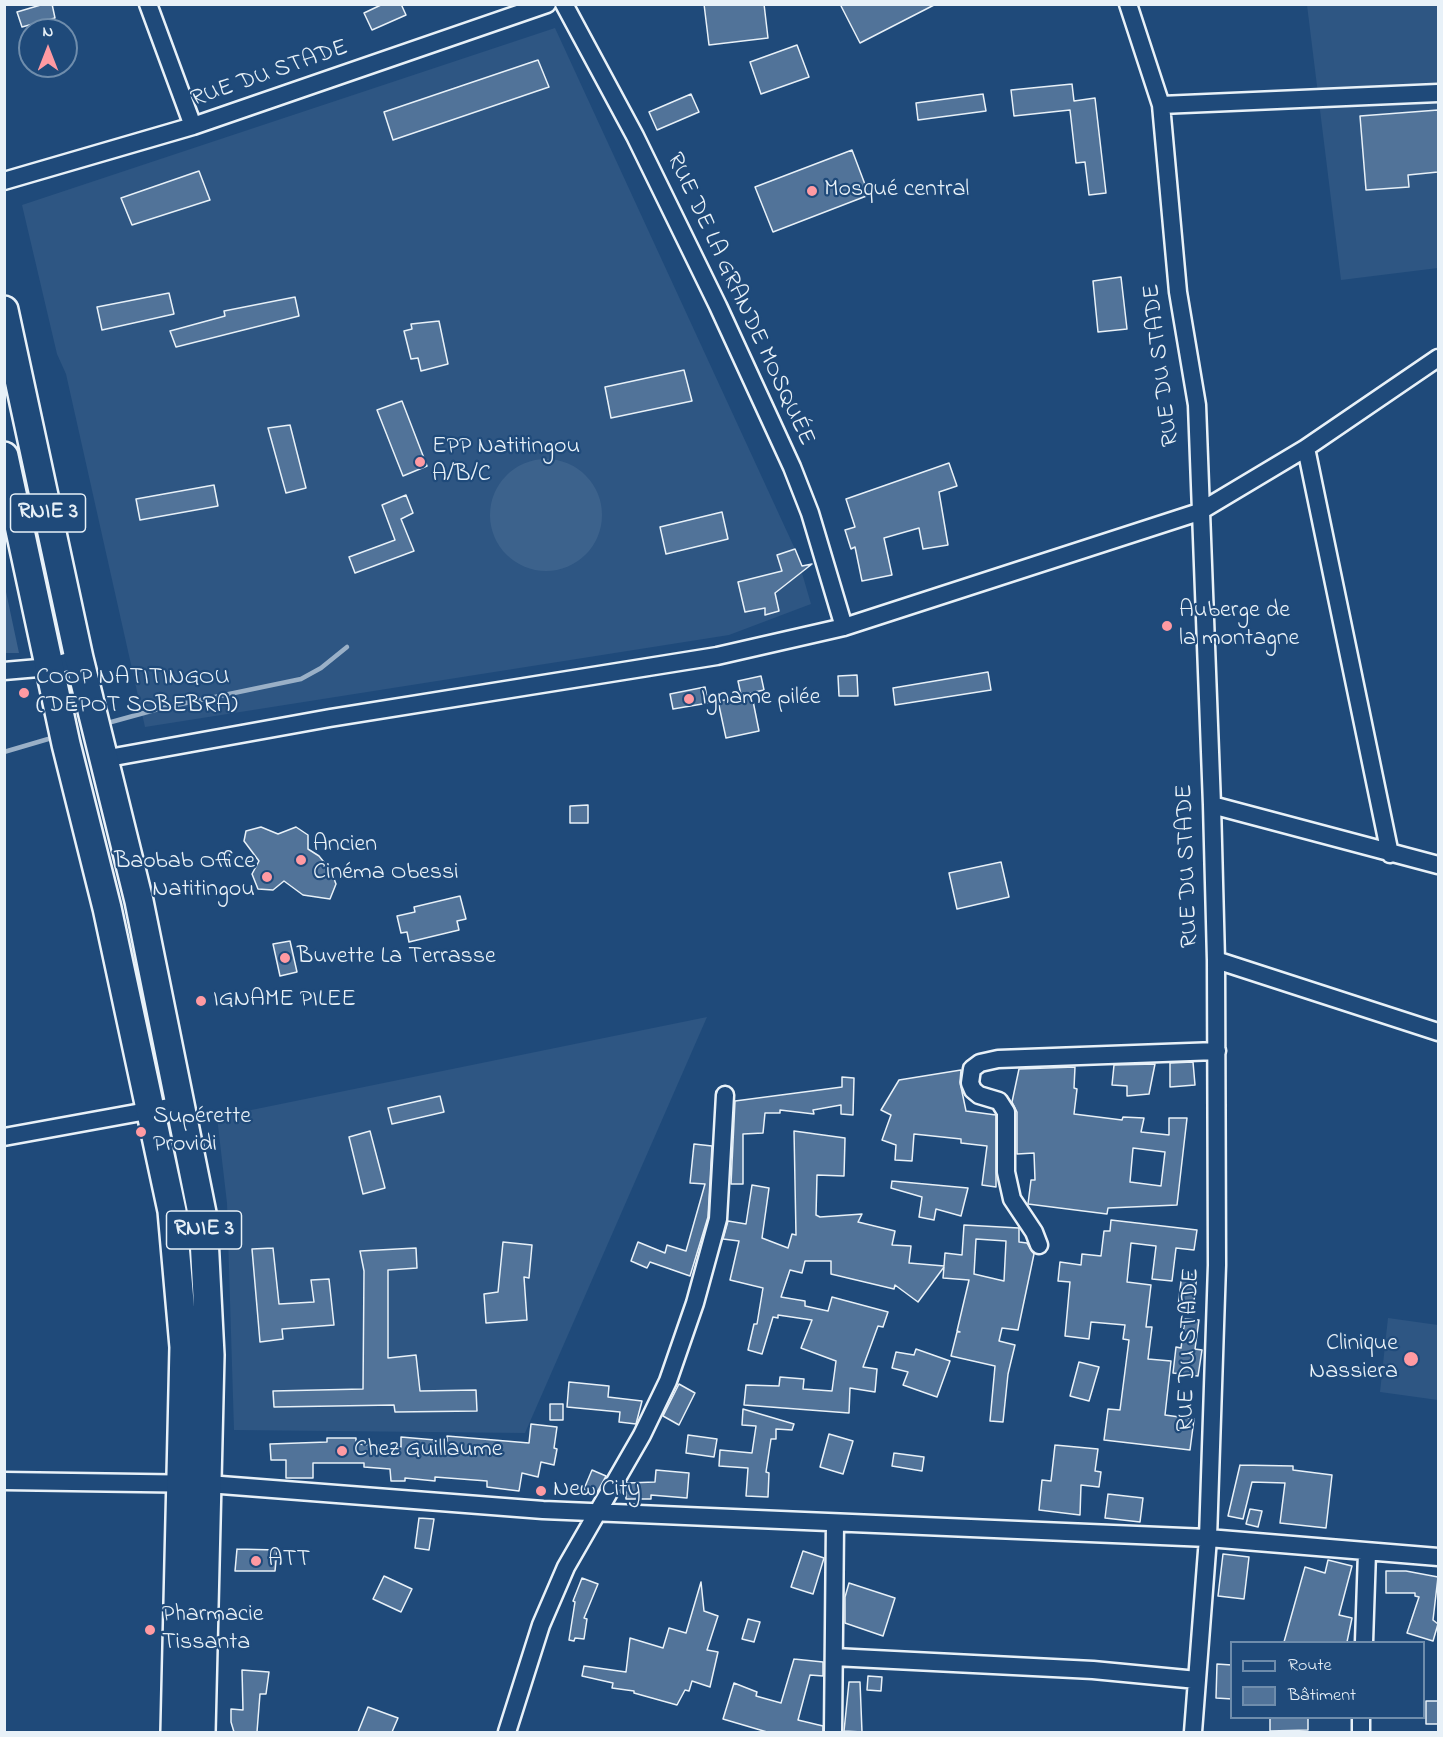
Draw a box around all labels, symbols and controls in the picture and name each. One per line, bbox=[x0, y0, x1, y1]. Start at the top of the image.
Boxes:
north arrow bbox=[18, 18, 78, 78]
text: N bbox=[43, 20, 53, 44]
street label: RUE DU STADE bbox=[188, 35, 352, 115]
street label: RUE DE LA GRANDE MOSQUÉE bbox=[658, 149, 820, 451]
place label: Mosqué central bbox=[824, 177, 969, 205]
marker: Mosqué central bbox=[805, 184, 819, 198]
street label: RUE DU STADE bbox=[1139, 282, 1187, 448]
place label: EPP Natitingou A/B/C bbox=[432, 434, 580, 490]
marker: EPP Natitingou A/B/C bbox=[413, 455, 427, 469]
road number: RNIE 3 bbox=[10, 494, 86, 532]
place label: Auberge de la montagne bbox=[1179, 598, 1299, 654]
marker: Auberge de la montagne bbox=[1160, 619, 1174, 633]
place label: COOP NATITINGOU (DEPOT SOBEBRA) bbox=[36, 665, 238, 721]
place label: Igname pilée bbox=[701, 685, 821, 713]
marker: COOP NATITINGOU (DEPOT SOBEBRA) bbox=[17, 686, 31, 700]
marker: Igname pilée bbox=[682, 692, 696, 706]
street label: RUE DU STADE bbox=[1172, 784, 1206, 948]
place label: Ancien Cinéma Obessi bbox=[313, 832, 459, 888]
place label: Baobab Office Natitingou bbox=[114, 849, 255, 905]
marker: Ancien Cinéma Obessi bbox=[294, 853, 308, 867]
marker: Baobab Office Natitingou bbox=[260, 870, 274, 884]
place label: Buvette La Terrasse bbox=[297, 944, 496, 972]
marker: Buvette La Terrasse bbox=[278, 951, 292, 965]
place label: IGNAME PILEE bbox=[213, 987, 356, 1015]
marker: IGNAME PILEE bbox=[194, 994, 208, 1008]
place label: Supérette Providi bbox=[153, 1104, 251, 1160]
marker: Supérette Providi bbox=[134, 1125, 148, 1139]
road number: RNIE 3 bbox=[166, 1211, 242, 1249]
street label: RUE DU STADE bbox=[1173, 1268, 1207, 1432]
place label: Clinique Nassiera bbox=[1309, 1331, 1398, 1387]
marker: Clinique Nassiera bbox=[1402, 1350, 1420, 1368]
place label: Chez Guillaume bbox=[354, 1437, 502, 1465]
marker: Chez Guillaume bbox=[335, 1444, 349, 1458]
place label: New City bbox=[553, 1477, 641, 1505]
marker: New City bbox=[534, 1484, 548, 1498]
place label: ATT bbox=[268, 1547, 310, 1575]
marker: ATT bbox=[249, 1554, 263, 1568]
place label: Pharmacie Tissanta bbox=[162, 1602, 264, 1658]
marker: Pharmacie Tissanta bbox=[143, 1623, 157, 1637]
legend bbox=[1230, 1641, 1425, 1719]
text: Route bbox=[1288, 1653, 1332, 1679]
text: Bâtiment bbox=[1288, 1683, 1356, 1709]

